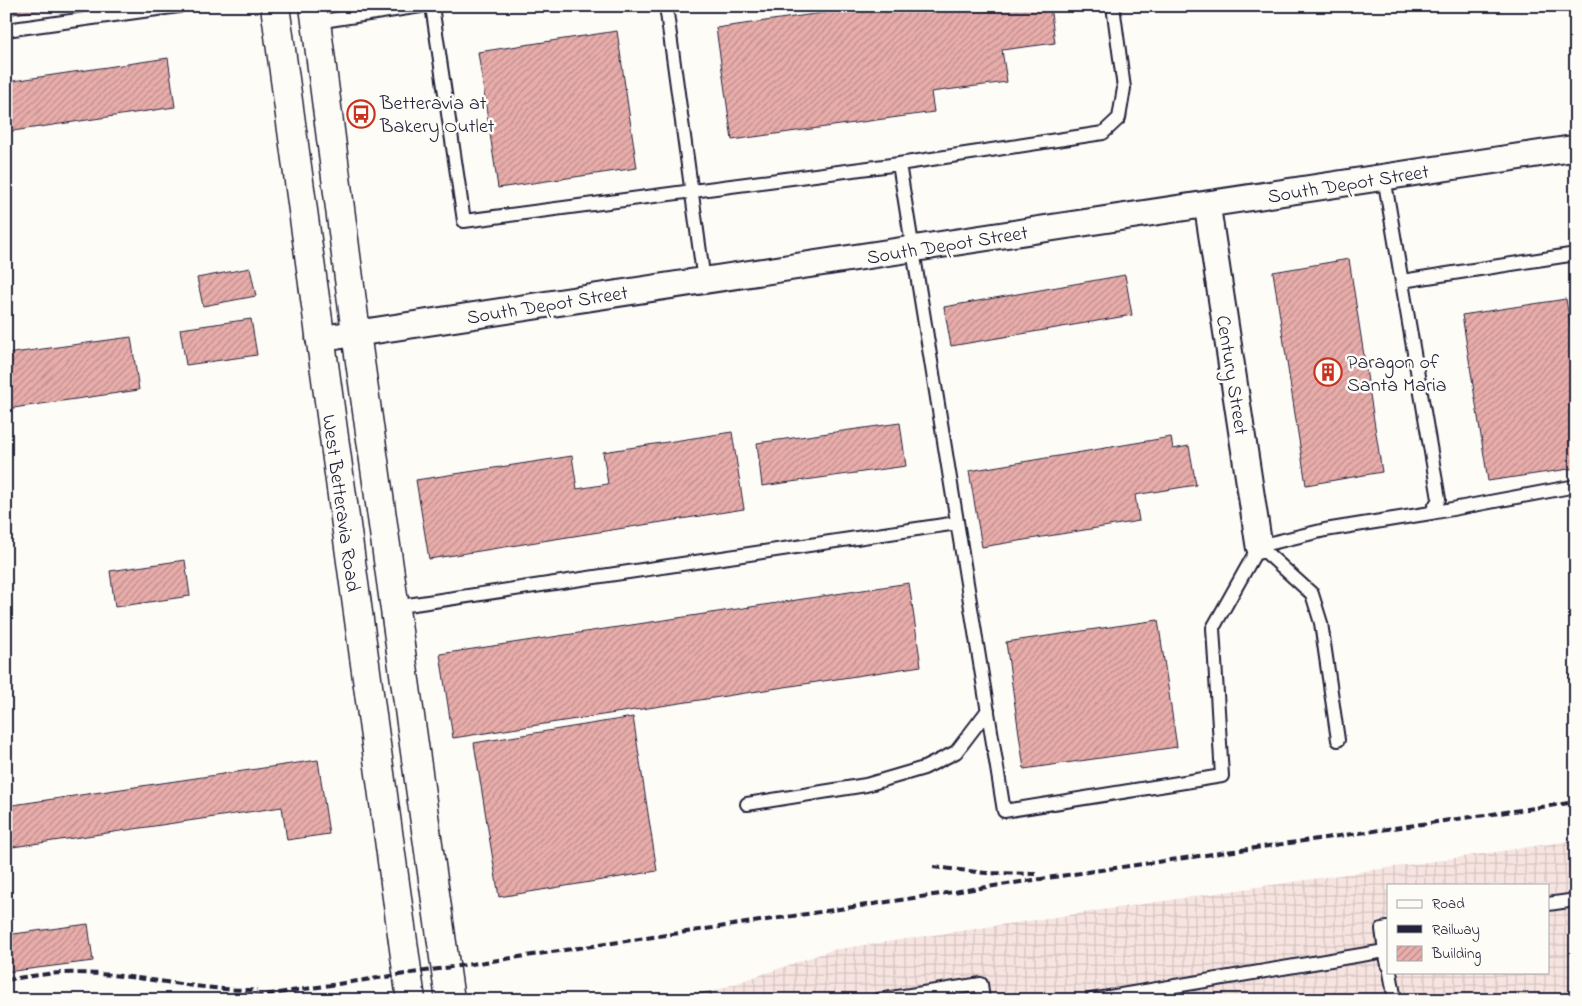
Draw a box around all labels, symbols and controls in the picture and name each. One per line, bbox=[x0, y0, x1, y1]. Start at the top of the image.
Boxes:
place label: Betteravia at Bakery Outlet bbox=[379, 90, 495, 142]
bus stop icon: Betteravia at Bakery Outlet bbox=[346, 99, 376, 129]
street label: South Depot Street bbox=[1266, 158, 1431, 213]
street label: South Depot Street bbox=[865, 219, 1030, 274]
street label: South Depot Street bbox=[465, 279, 630, 334]
street label: Century Street bbox=[1207, 314, 1254, 438]
place label: Paragon of Santa Maria bbox=[1347, 349, 1447, 401]
building icon: Paragon of Santa Maria bbox=[1313, 357, 1343, 387]
street label: West Betteravia Road bbox=[313, 413, 366, 594]
legend bbox=[1387, 884, 1550, 974]
text: Road bbox=[1432, 893, 1465, 915]
text: Railway bbox=[1432, 919, 1480, 942]
text: Building bbox=[1431, 943, 1481, 966]

